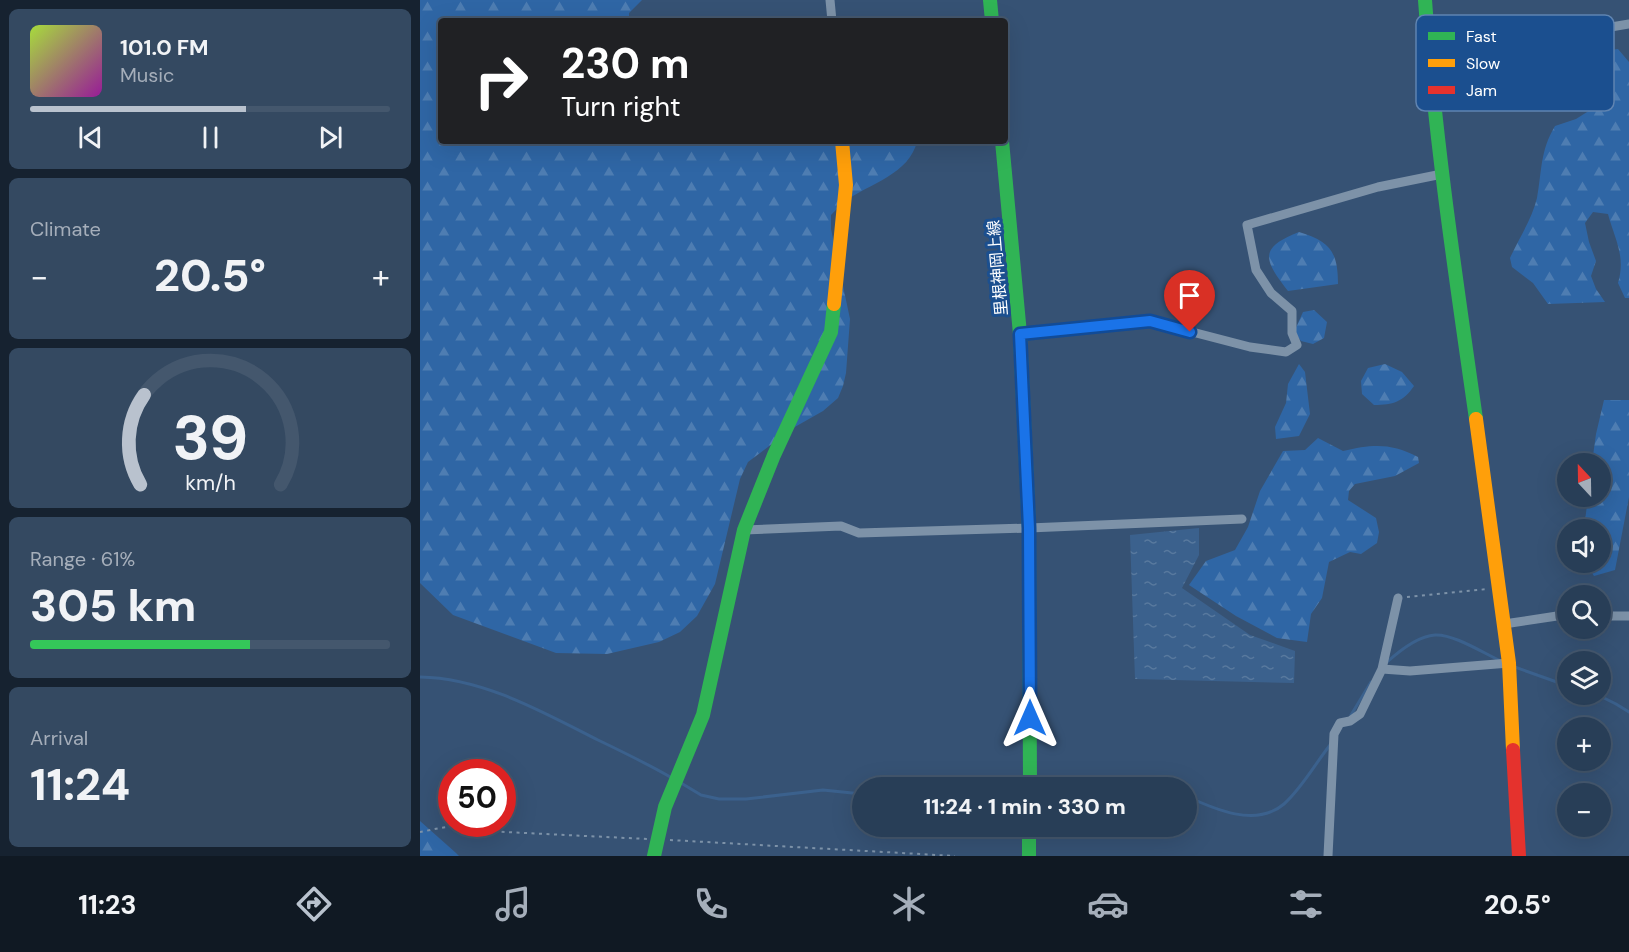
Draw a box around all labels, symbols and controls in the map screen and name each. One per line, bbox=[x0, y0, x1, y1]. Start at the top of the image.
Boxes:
legend bbox=[1416, 15, 1614, 111]
text: Fast bbox=[1466, 26, 1497, 47]
text: 101.0 FM bbox=[120, 33, 209, 62]
text: 230 m bbox=[561, 36, 690, 91]
icon: right bbox=[462, 42, 540, 120]
text: Slow bbox=[1466, 53, 1500, 74]
text: Music bbox=[120, 62, 175, 88]
text: Jam bbox=[1466, 80, 1497, 101]
text: Turn right bbox=[561, 89, 681, 124]
icon: previous bbox=[74, 121, 107, 154]
icon: pause bbox=[194, 121, 227, 154]
icon: next bbox=[314, 121, 347, 154]
text: Climate bbox=[30, 216, 101, 242]
street label: 里根神岡上線 bbox=[983, 219, 1012, 317]
text: 20.5° bbox=[154, 246, 266, 305]
text: − bbox=[30, 255, 48, 298]
text: + bbox=[372, 255, 390, 298]
pin bbox=[1164, 270, 1215, 332]
icon: arrive bbox=[1173, 279, 1206, 312]
text: 39 bbox=[172, 397, 248, 478]
north arrow bbox=[1557, 453, 1611, 507]
map controls bbox=[1557, 453, 1611, 837]
text: km/h bbox=[185, 469, 235, 497]
button: sound bbox=[1557, 519, 1611, 573]
text: Range · 61% bbox=[30, 546, 135, 572]
text: 305 km bbox=[30, 576, 196, 635]
button: search bbox=[1557, 585, 1611, 639]
button: layers bbox=[1557, 651, 1611, 705]
position arrow bbox=[998, 686, 1062, 750]
button: + bbox=[1557, 717, 1611, 771]
text: Arrival bbox=[30, 725, 88, 751]
text: 11:24 bbox=[30, 755, 130, 814]
speed limit sign: 50 bbox=[438, 759, 516, 837]
button: − bbox=[1557, 783, 1611, 837]
text: 11:24 · 1 min · 330 m bbox=[923, 792, 1126, 821]
icon: directions bbox=[293, 883, 335, 925]
icon: music bbox=[492, 883, 534, 925]
icon: phone bbox=[690, 883, 732, 925]
icon: climate bbox=[888, 883, 930, 925]
icon: car bbox=[1087, 883, 1129, 925]
icon: filters bbox=[1285, 883, 1327, 925]
text: 11:23 bbox=[78, 887, 137, 922]
text: 20.5° bbox=[1484, 887, 1551, 922]

